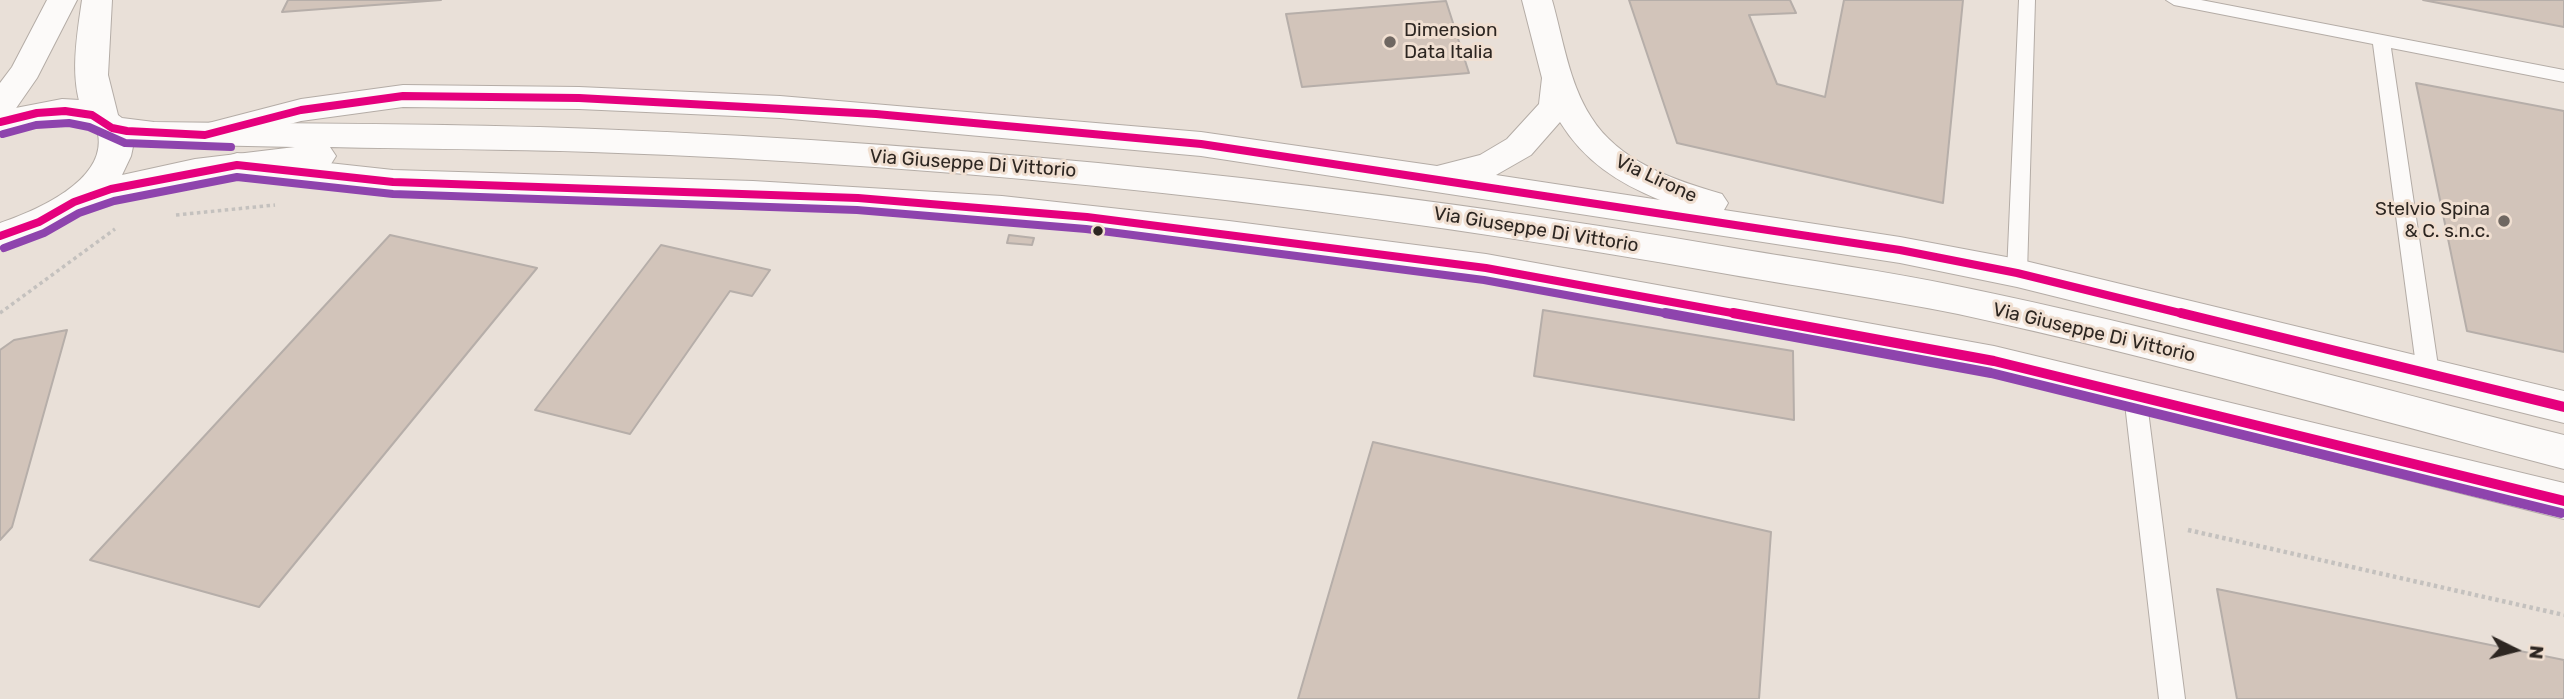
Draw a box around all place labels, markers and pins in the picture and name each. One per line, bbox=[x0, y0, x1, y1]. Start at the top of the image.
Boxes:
place label: Dimension Data Italia bbox=[1404, 20, 1497, 64]
marker: Dimension Data Italia bbox=[1382, 34, 1398, 50]
place label: Stelvio Spina & C. s.n.c. bbox=[2375, 199, 2490, 243]
marker: Stelvio Spina & C. s.n.c. bbox=[2496, 213, 2512, 229]
unlabelled marker bbox=[1091, 224, 1105, 238]

